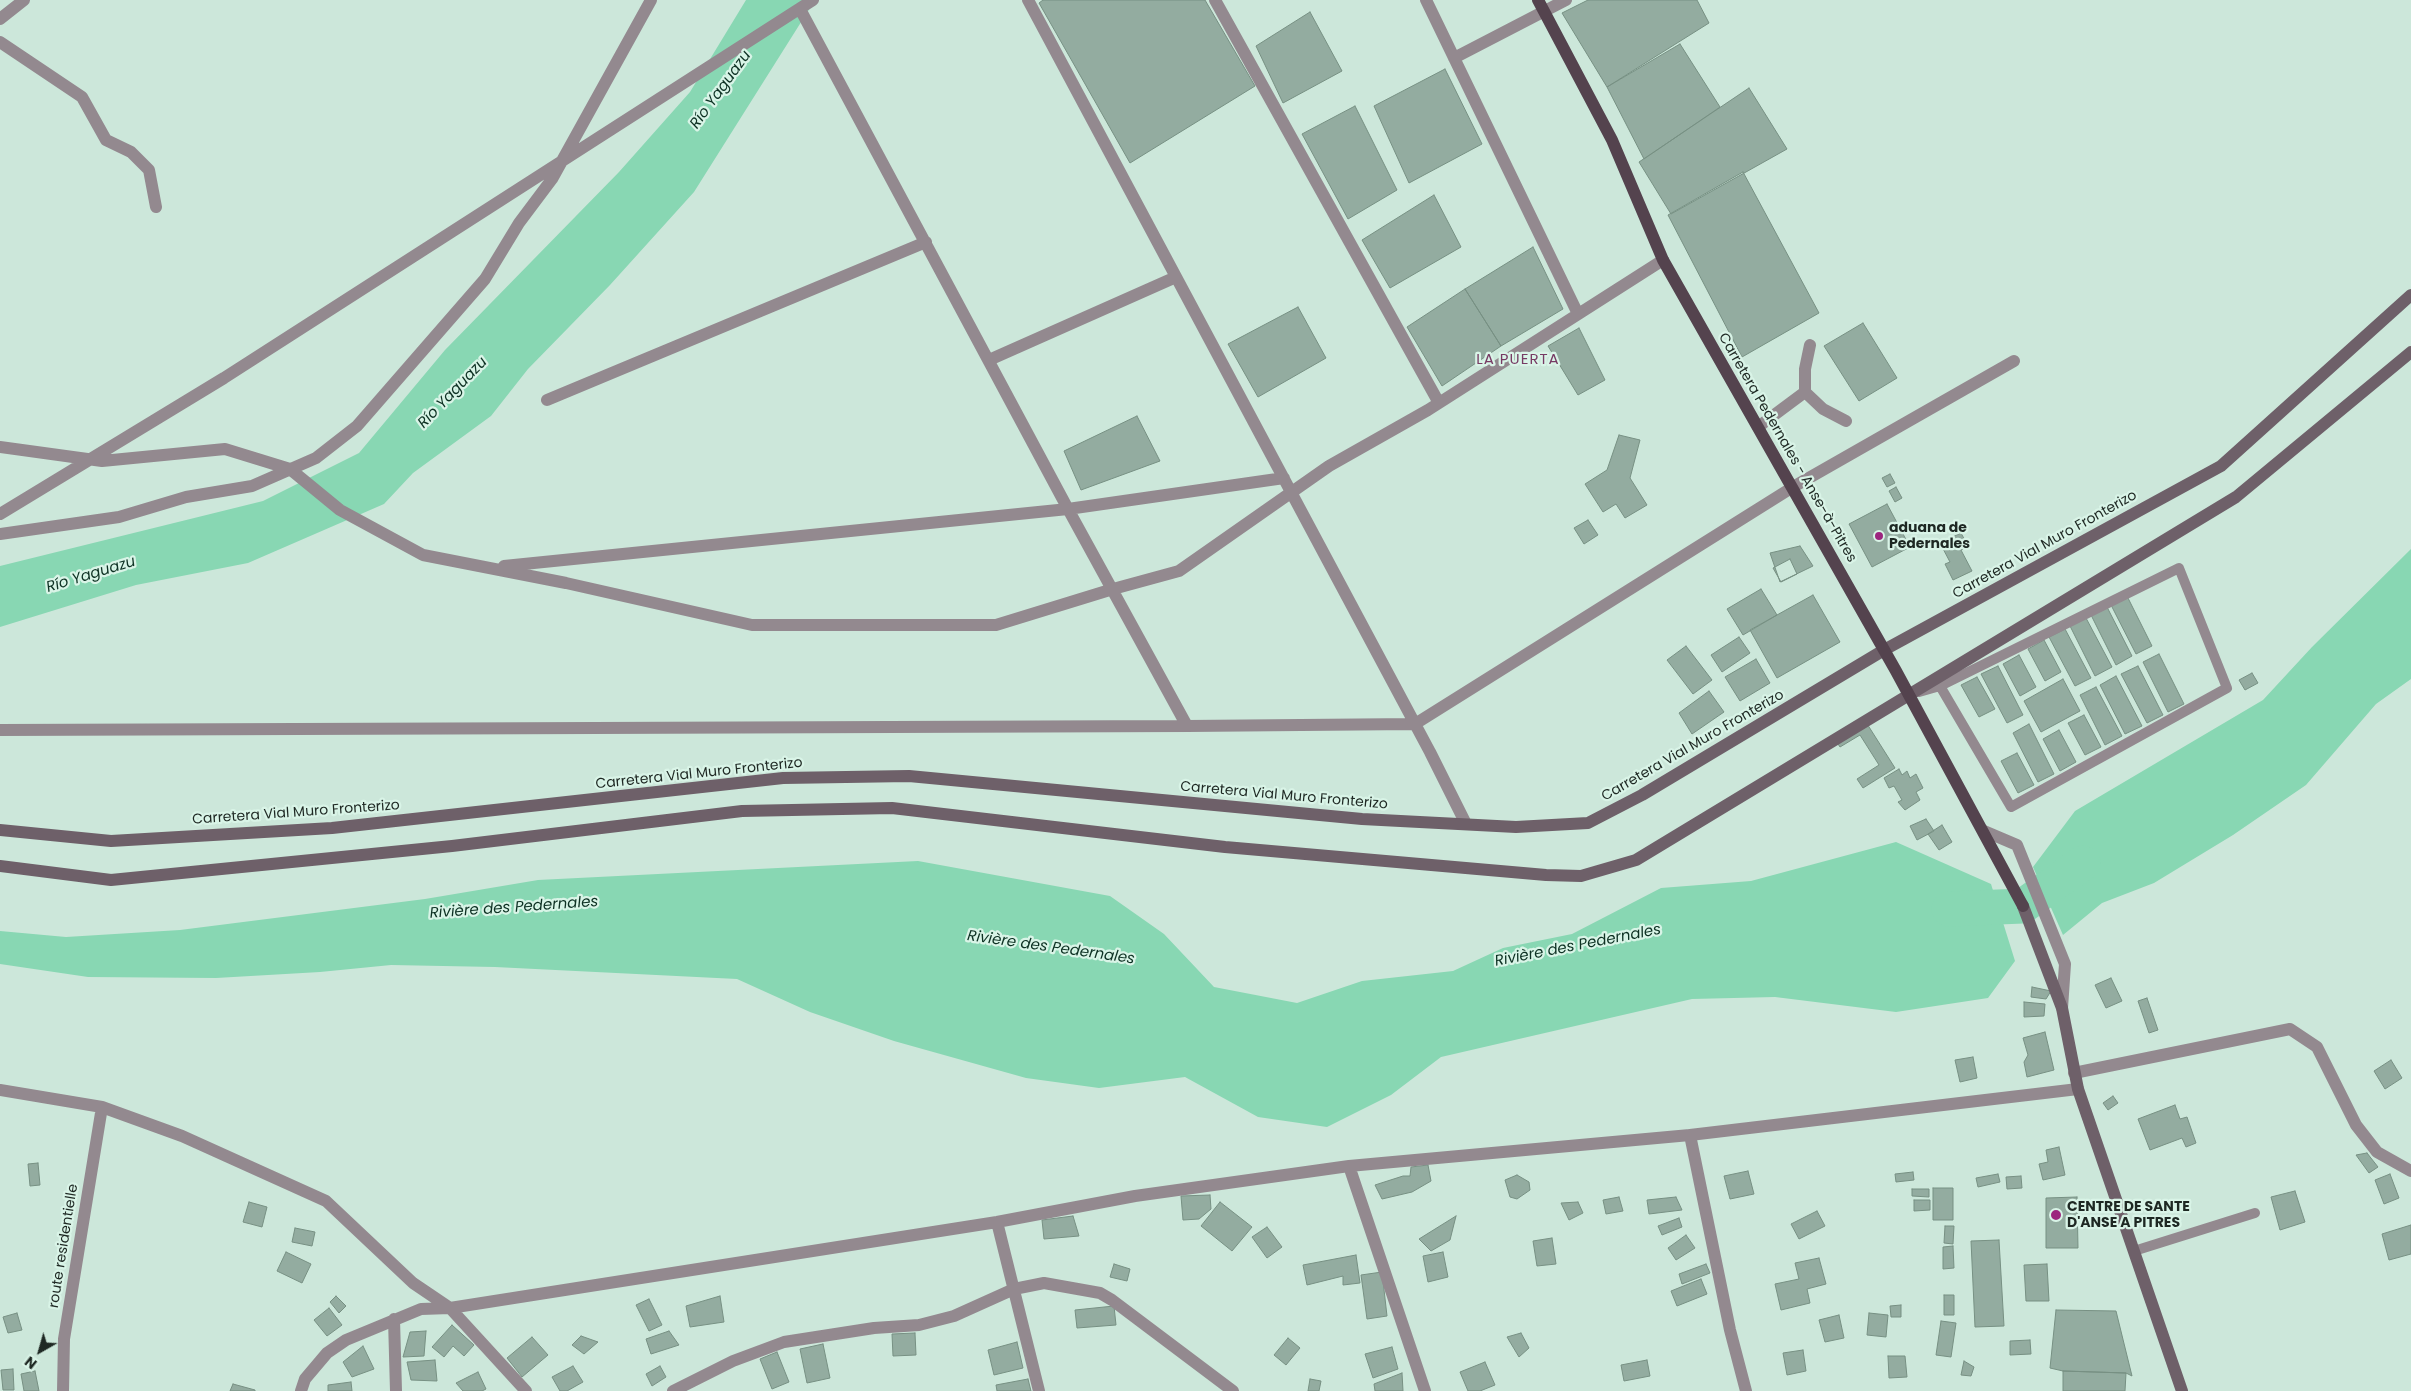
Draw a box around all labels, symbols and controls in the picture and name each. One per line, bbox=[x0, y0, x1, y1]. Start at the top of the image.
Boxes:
water label: Río Yaguazu bbox=[687, 47, 755, 133]
street label: Carretera Pedernales - Anse-à-Pitres bbox=[1714, 330, 1860, 566]
district label: LA PUERTA bbox=[1475, 351, 1561, 369]
water label: Río Yaguazu bbox=[415, 354, 491, 432]
street label: Carretera Vial Muro Fronterizo bbox=[1950, 487, 2140, 603]
place label: aduana de Pedernales bbox=[1889, 520, 1970, 552]
marker: aduana de Pedernales bbox=[1873, 530, 1885, 542]
water label: Río Yaguazu bbox=[44, 553, 138, 597]
street label: Carretera Vial Muro Fronterizo bbox=[1599, 687, 1787, 805]
street label: Carretera Vial Muro Fronterizo bbox=[595, 755, 803, 793]
street label: Carretera Vial Muro Fronterizo bbox=[1180, 779, 1388, 813]
street label: Carretera Vial Muro Fronterizo bbox=[192, 797, 400, 829]
water label: Rivière des Pedernales bbox=[429, 893, 599, 923]
water label: Rivière des Pedernales bbox=[1493, 921, 1663, 971]
water label: Rivière des Pedernales bbox=[966, 927, 1136, 969]
street label: route residentielle bbox=[46, 1183, 82, 1309]
place label: CENTRE DE SANTE D'ANSE A PITRES bbox=[2067, 1199, 2190, 1232]
marker: CENTRE DE SANTE D'ANSE A PITRES bbox=[2049, 1208, 2063, 1222]
north arrow bbox=[15, 1326, 65, 1376]
text: N bbox=[20, 1352, 41, 1374]

